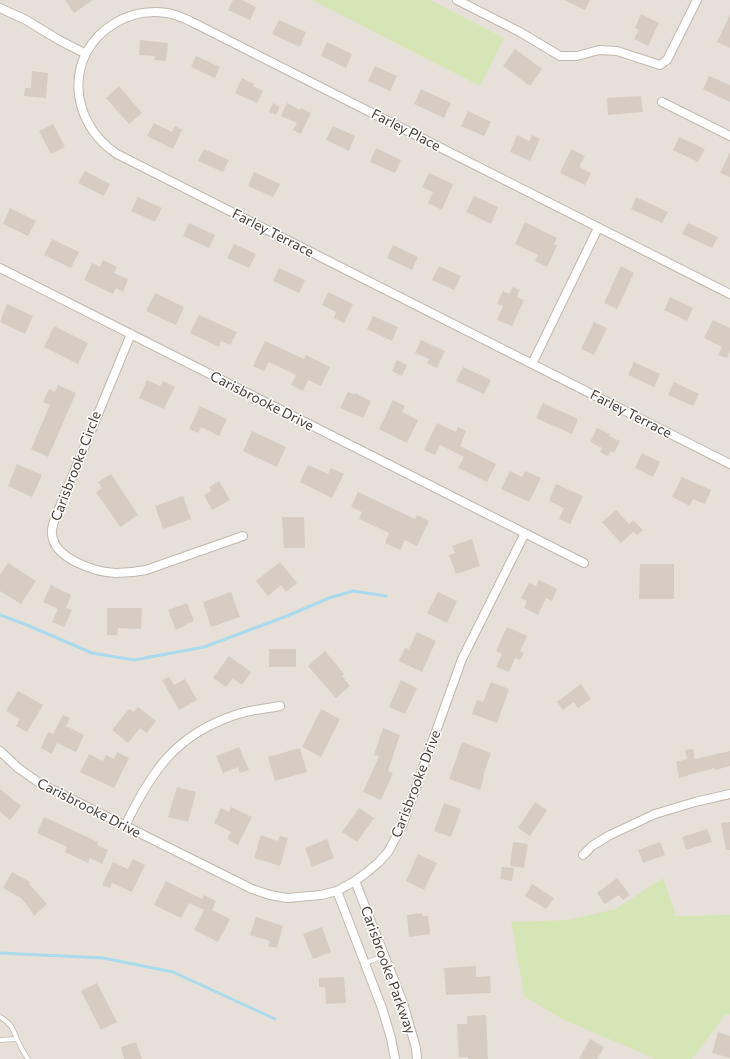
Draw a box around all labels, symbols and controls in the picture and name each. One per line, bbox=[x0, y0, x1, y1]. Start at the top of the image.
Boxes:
street label: Farley Place bbox=[369, 105, 443, 155]
street label: Farley Terrace bbox=[229, 205, 317, 261]
street label: Carisbrooke Drive bbox=[207, 368, 317, 434]
street label: Farley Terrace bbox=[587, 386, 675, 442]
street label: Carisbrooke Circle bbox=[47, 409, 105, 523]
street label: Carisbrooke Drive bbox=[388, 728, 444, 840]
street label: Carisbrooke Drive bbox=[34, 775, 144, 841]
street label: Carisbrooke Parkway bbox=[357, 904, 419, 1036]

